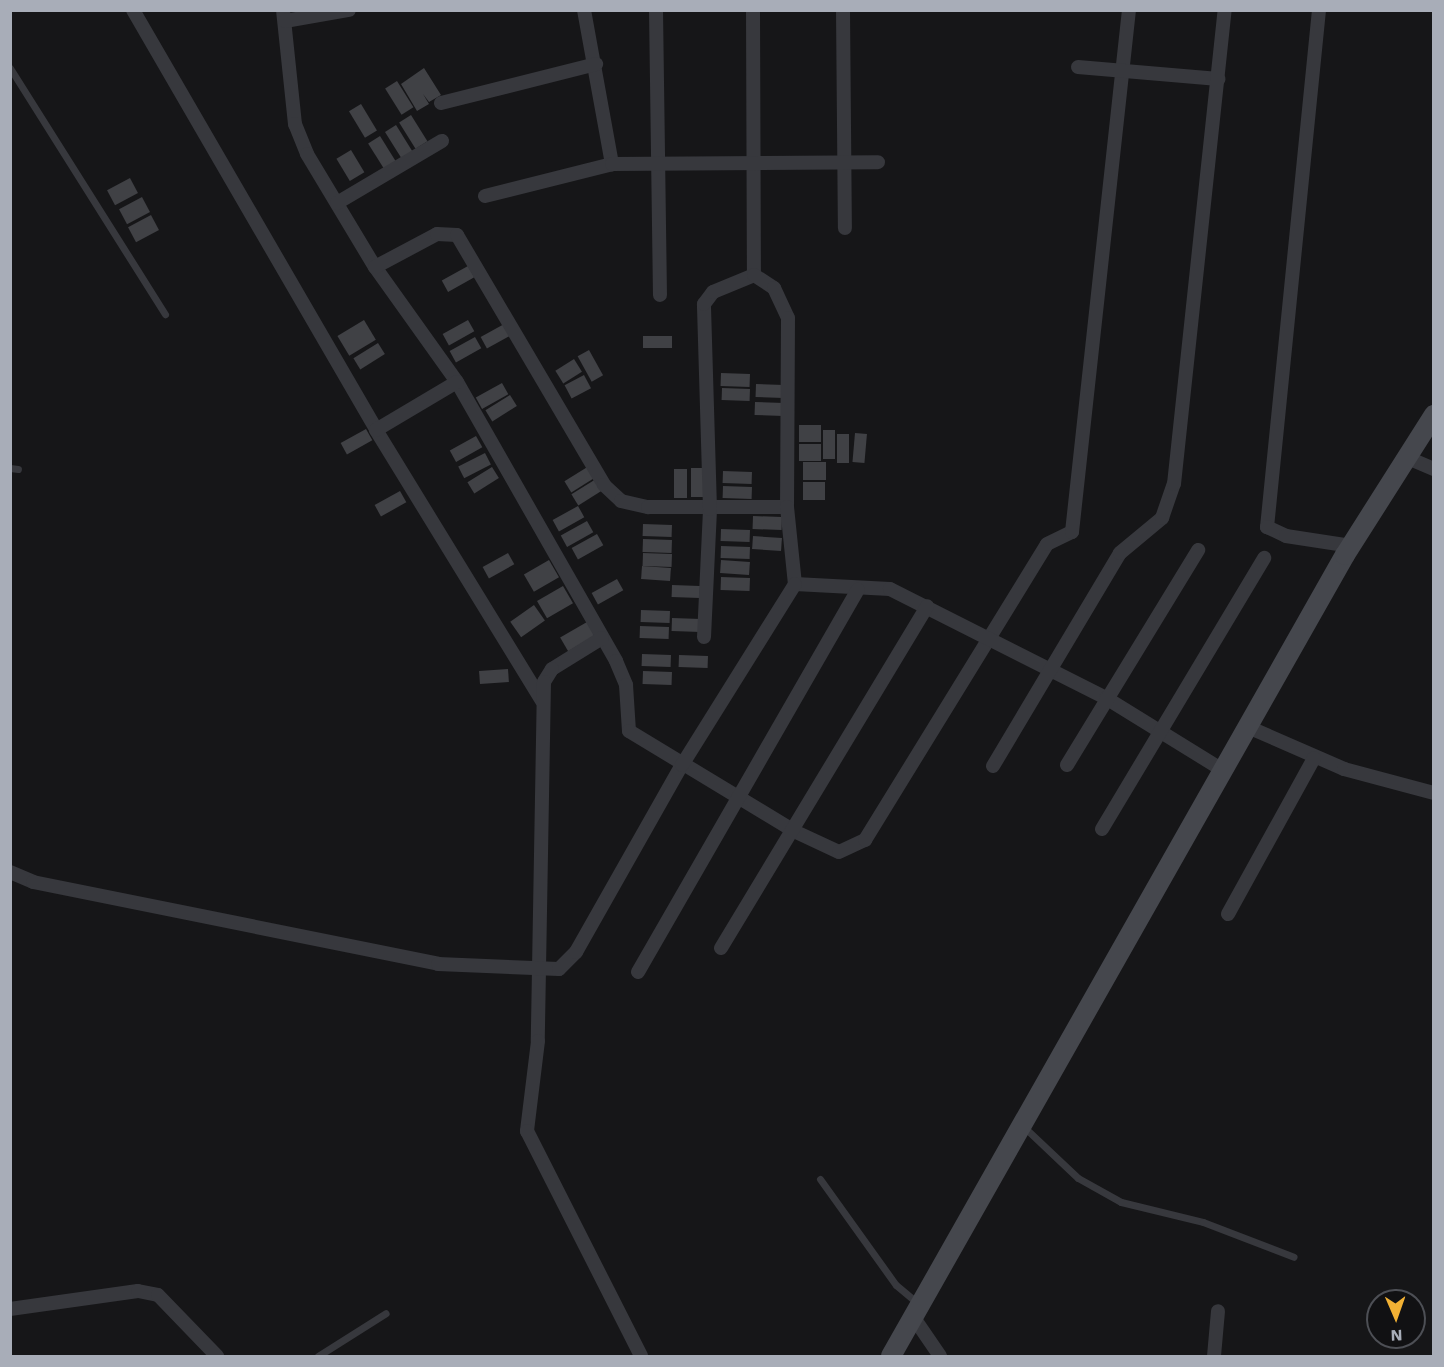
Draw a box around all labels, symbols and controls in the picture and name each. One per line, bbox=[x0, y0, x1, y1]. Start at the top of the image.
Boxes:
north arrow bbox=[1366, 1289, 1426, 1349]
text: N bbox=[1390, 1326, 1403, 1345]

